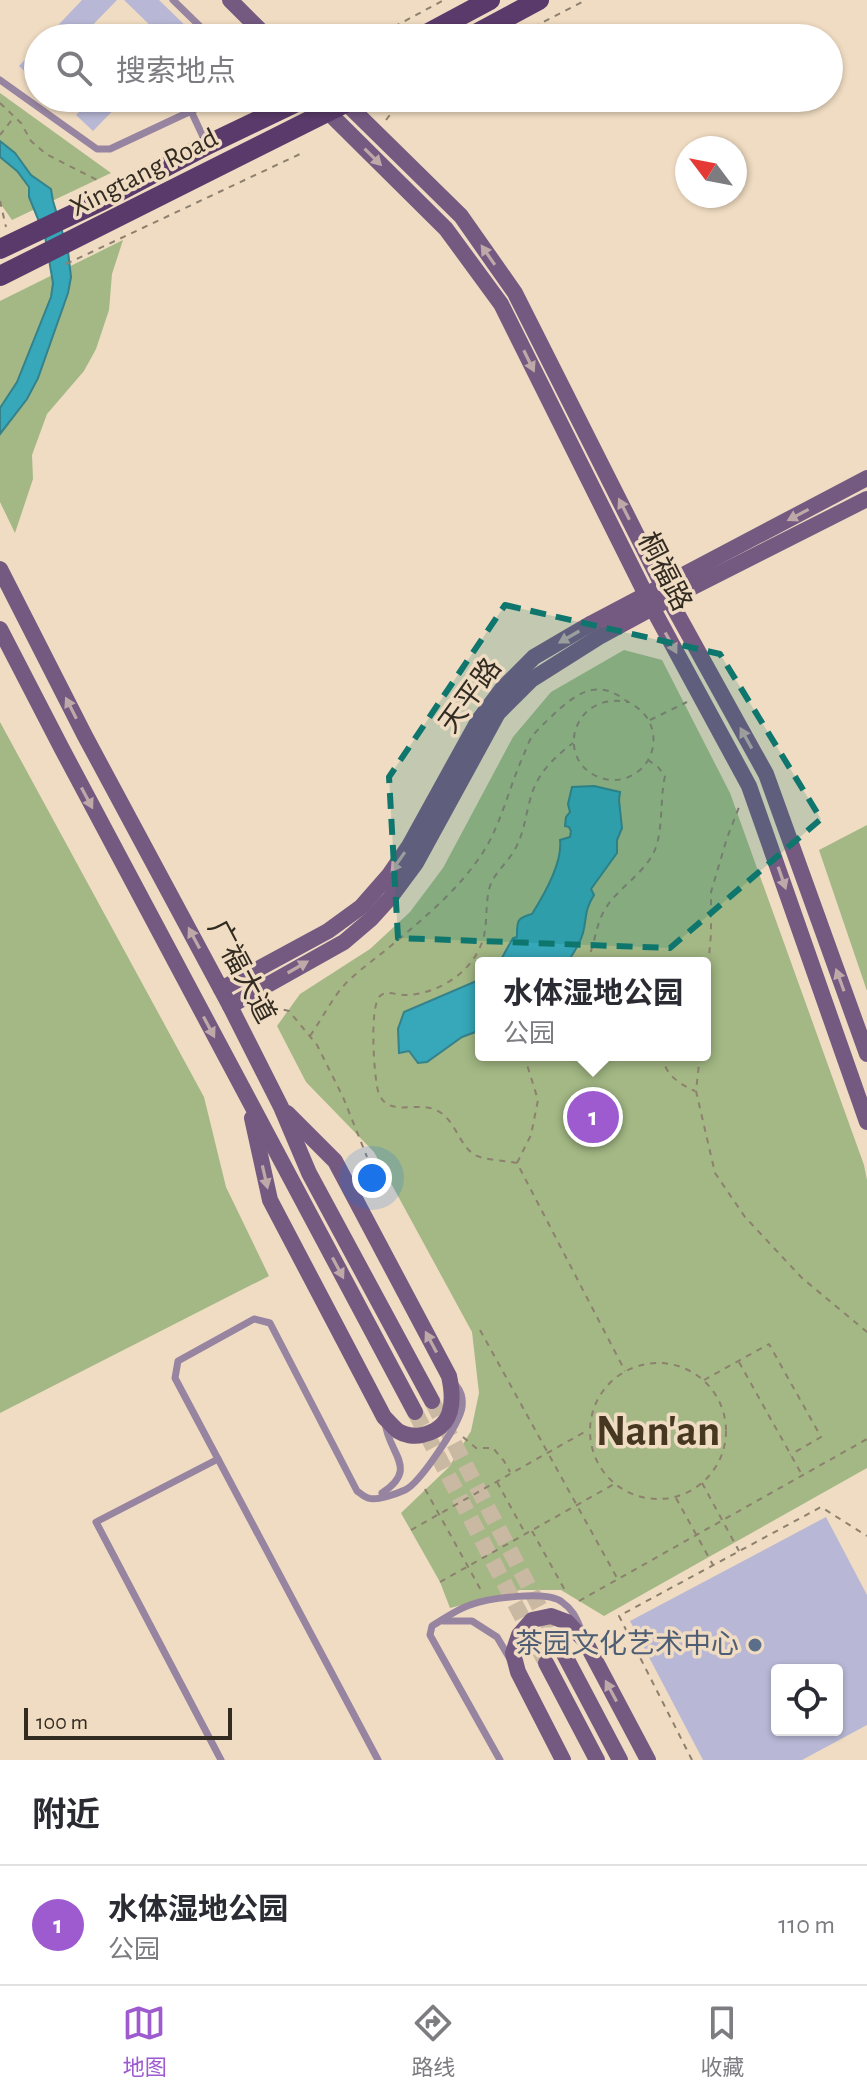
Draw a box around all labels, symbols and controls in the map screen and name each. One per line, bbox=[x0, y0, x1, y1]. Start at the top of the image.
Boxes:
search box bbox=[24, 24, 843, 112]
icon: search bbox=[52, 46, 96, 90]
text: 搜索地点 bbox=[116, 57, 236, 87]
street label: Xingtang Road bbox=[66, 124, 222, 222]
north arrow bbox=[675, 136, 747, 208]
one-way arrow bbox=[363, 147, 382, 165]
one-way arrow bbox=[481, 245, 497, 266]
one-way arrow bbox=[522, 350, 536, 373]
one-way arrow bbox=[617, 497, 631, 520]
one-way arrow bbox=[787, 508, 810, 522]
street label: 桐福路 bbox=[632, 527, 697, 616]
one-way arrow bbox=[558, 630, 580, 644]
one-way arrow bbox=[665, 632, 678, 655]
street label: 天平路 bbox=[433, 653, 507, 738]
one-way arrow bbox=[65, 697, 78, 720]
one-way arrow bbox=[739, 727, 753, 750]
one-way arrow bbox=[81, 786, 94, 809]
one-way arrow bbox=[391, 852, 406, 873]
one-way arrow bbox=[776, 866, 788, 890]
street label: 广福大道 bbox=[202, 915, 281, 1028]
one-way arrow bbox=[187, 926, 200, 949]
popup bbox=[475, 957, 711, 1061]
one-way arrow bbox=[287, 961, 309, 975]
one-way arrow bbox=[834, 968, 846, 992]
text: 水体湿地公园 bbox=[503, 979, 683, 1009]
one-way arrow bbox=[203, 1016, 216, 1039]
text: 公园 bbox=[503, 1021, 555, 1047]
pin: 1 bbox=[567, 1087, 619, 1147]
your location bbox=[352, 1158, 392, 1198]
one-way arrow bbox=[259, 1165, 272, 1190]
one-way arrow bbox=[331, 1257, 345, 1279]
one-way arrow bbox=[424, 1330, 437, 1353]
district label: Nan'an bbox=[596, 1410, 720, 1454]
place label: 茶园文化艺术中心 bbox=[515, 1629, 739, 1659]
marker: 茶园文化艺术中心 bbox=[746, 1636, 764, 1654]
map controls bbox=[771, 1664, 843, 1736]
button: locate bbox=[771, 1664, 843, 1736]
one-way arrow bbox=[605, 1680, 619, 1702]
scale bar bbox=[24, 1704, 232, 1740]
text: 100 m bbox=[36, 1711, 88, 1733]
text: 附近 bbox=[32, 1799, 100, 1833]
text: 水体湿地公园 bbox=[108, 1895, 288, 1925]
text: 1 bbox=[53, 1912, 63, 1938]
text: 110 m bbox=[778, 1912, 835, 1938]
text: 公园 bbox=[108, 1937, 160, 1963]
tab: 地图 bbox=[122, 2001, 167, 2081]
tab: 路线 bbox=[411, 2001, 456, 2081]
tab: 收藏 bbox=[700, 2001, 745, 2081]

